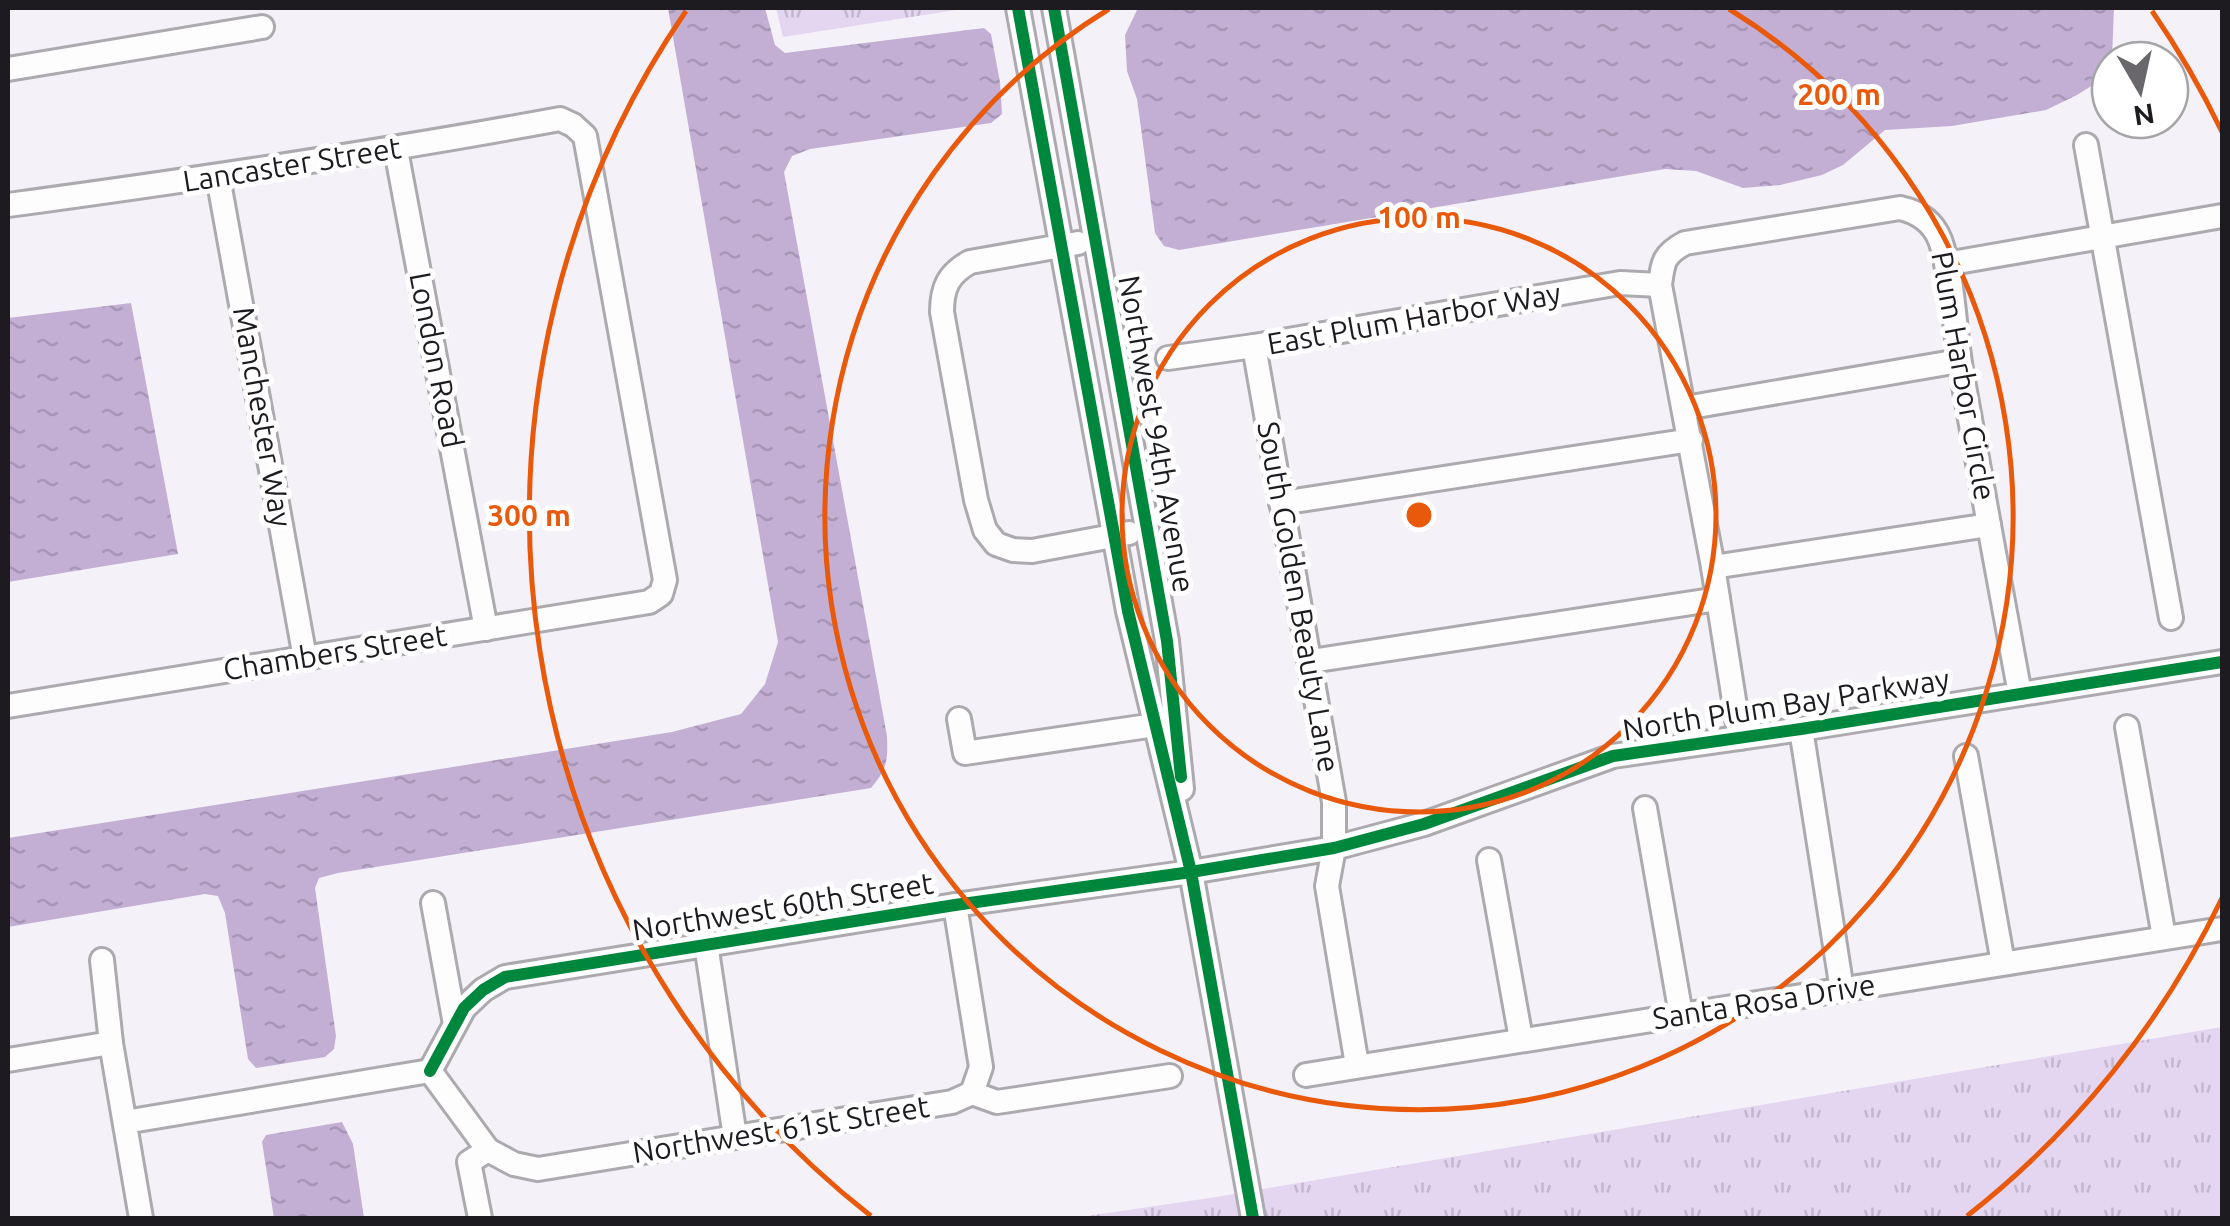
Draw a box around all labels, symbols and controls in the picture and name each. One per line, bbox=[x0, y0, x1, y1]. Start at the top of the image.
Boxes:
north arrow bbox=[2090, 40, 2190, 140]
text: 200 m bbox=[1797, 77, 1881, 111]
text: N bbox=[2131, 98, 2157, 132]
street label: Lancaster Street bbox=[180, 130, 404, 198]
text: 100 m bbox=[1377, 200, 1461, 234]
street label: Plum Harbor Circle bbox=[1925, 249, 2003, 503]
street label: London Road bbox=[403, 269, 471, 451]
street label: Northwest 94th Avenue bbox=[1112, 273, 1202, 595]
street label: East Plum Harbor Way bbox=[1264, 275, 1563, 361]
street label: Manchester Way bbox=[227, 304, 299, 529]
street label: South Golden Beauty Lane bbox=[1251, 419, 1347, 775]
centre of rings bbox=[1401, 497, 1437, 533]
text: 300 m bbox=[487, 498, 571, 532]
street label: Chambers Street bbox=[221, 618, 449, 686]
street label: North Plum Bay Parkway bbox=[1620, 661, 1952, 747]
street label: Northwest 60th Street bbox=[630, 865, 936, 947]
street label: Santa Rosa Drive bbox=[1650, 967, 1877, 1035]
street label: Northwest 61st Street bbox=[630, 1089, 932, 1169]

